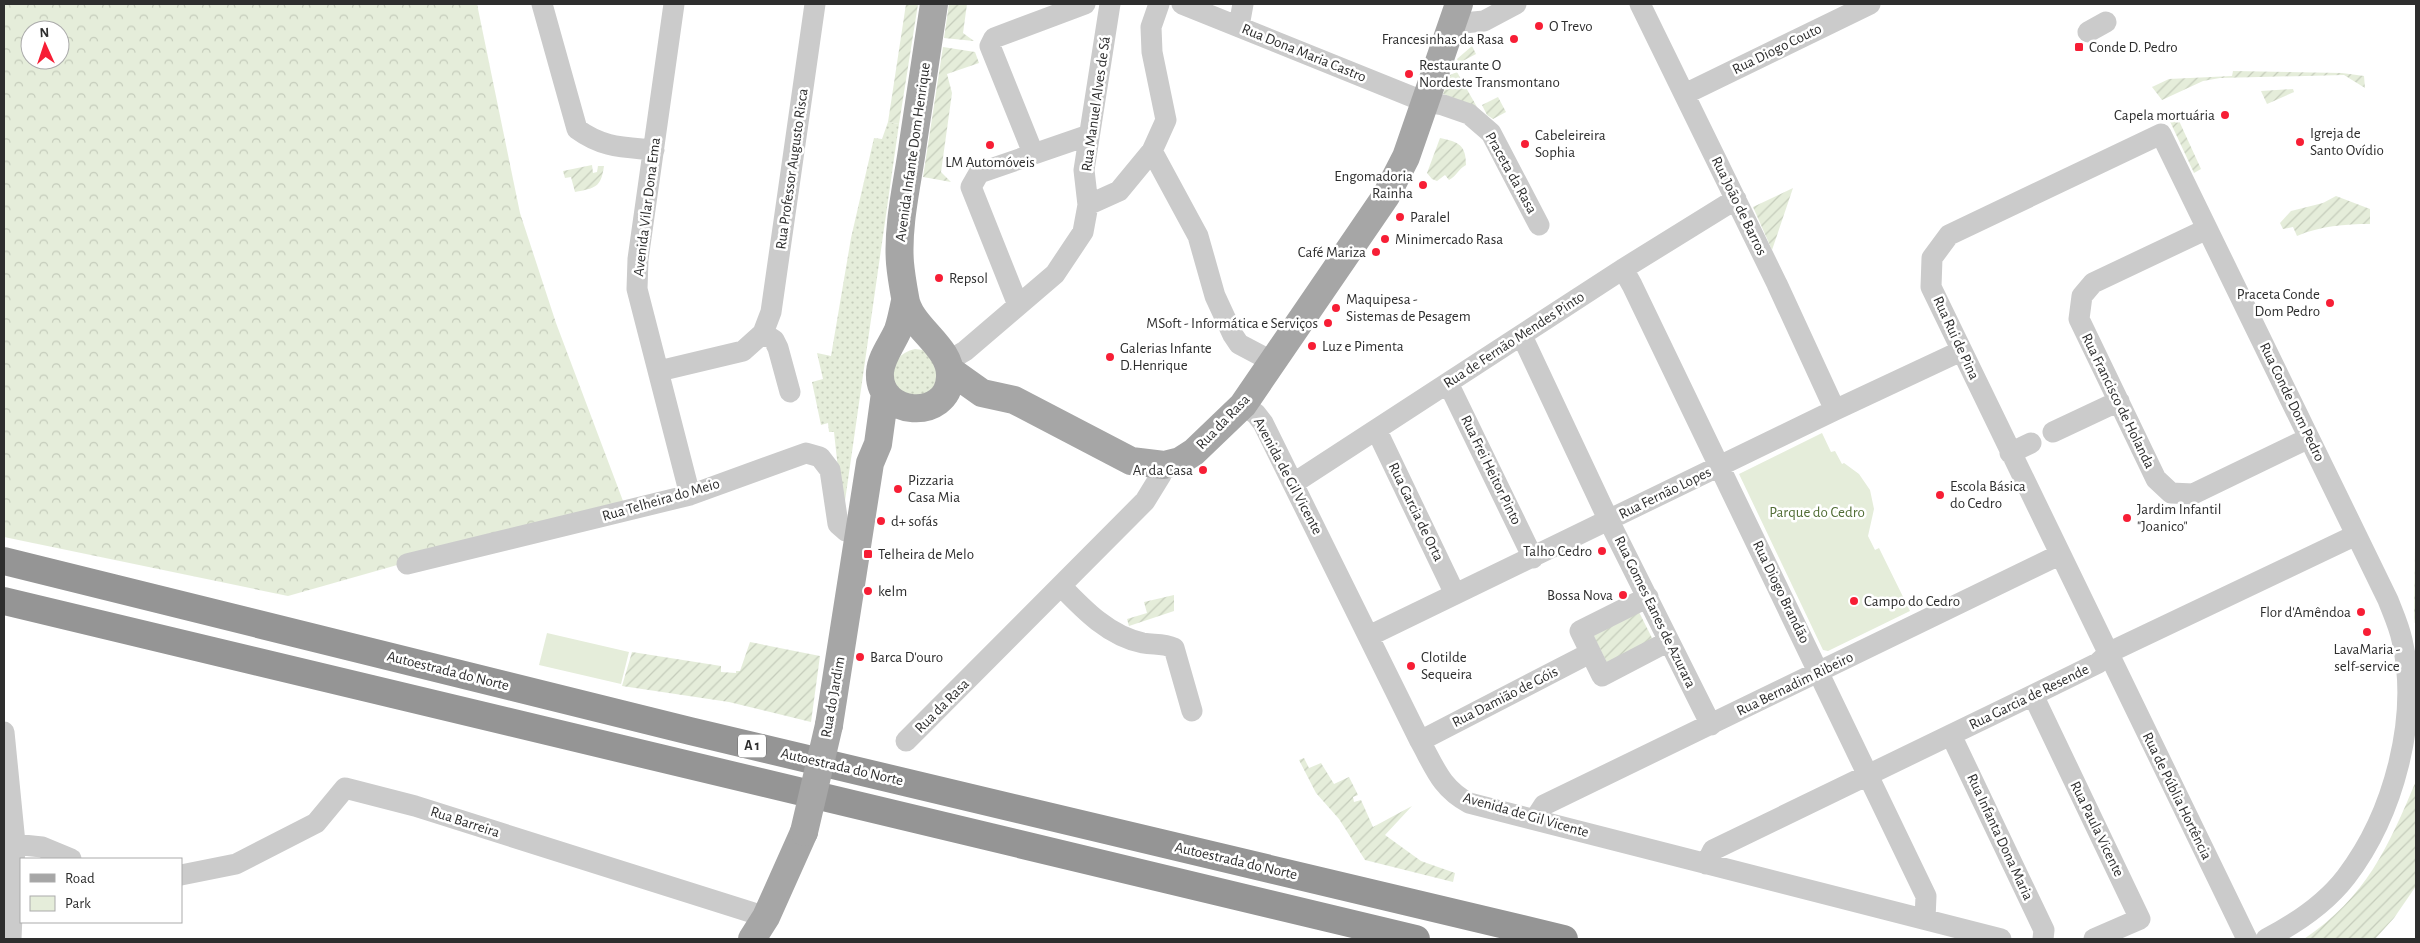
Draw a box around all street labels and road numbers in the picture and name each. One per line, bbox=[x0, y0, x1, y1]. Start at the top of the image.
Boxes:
street label: Rua Dona Maria Castro bbox=[1240, 21, 1368, 85]
street label: Rua Diogo Couto bbox=[1730, 21, 1824, 77]
street label: Rua Manuel Alves de Sá bbox=[1079, 35, 1113, 173]
street label: Avenida Infante Dom Henrique bbox=[893, 61, 933, 243]
street label: Rua Professor Augusto Risca bbox=[773, 87, 811, 250]
street label: Praceta da Rasa bbox=[1482, 130, 1540, 216]
street label: Avenida Vilar Dona Ema bbox=[631, 137, 663, 277]
street label: Rua João de Barros bbox=[1709, 154, 1769, 258]
street label: Rua de Fernão Mendes Pinto bbox=[1441, 289, 1587, 391]
street label: Rua Rui de Pina bbox=[1930, 294, 1982, 382]
street label: Rua Francisco de Holanda bbox=[2079, 331, 2157, 471]
street label: Rua Conde Dom Pedro bbox=[2257, 340, 2327, 464]
street label: Rua da Rasa bbox=[1193, 392, 1253, 452]
street label: Rua Frei Heitor Pinto bbox=[1458, 413, 1524, 527]
street label: Avenida de Gil Vicente bbox=[1251, 415, 1325, 537]
street label: Rua Garcia de Orta bbox=[1386, 460, 1446, 564]
street label: Rua Fernão Lopes bbox=[1616, 464, 1714, 522]
street label: Rua Telheira do Meio bbox=[601, 476, 721, 524]
street label: Rua Gomes Eanes de Azurara bbox=[1612, 534, 1698, 690]
street label: Rua Diogo Brandão bbox=[1750, 538, 1812, 646]
street label: Autoestrada do Norte bbox=[385, 649, 511, 693]
street label: Rua Bernadim Ribeiro bbox=[1734, 649, 1856, 719]
street label: Rua do Jardim bbox=[818, 655, 848, 739]
street label: Rua Garcia de Resende bbox=[1967, 661, 2091, 732]
street label: Rua Damião de Góis bbox=[1450, 664, 1560, 730]
street label: Rua da Rasa bbox=[912, 676, 972, 736]
street label: Rua de Públia Hortência bbox=[2140, 730, 2214, 862]
road number: A 1 bbox=[738, 734, 766, 758]
street label: Autoestrada do Norte bbox=[779, 746, 905, 788]
street label: Rua Infanta Dona Maria bbox=[1964, 771, 2036, 903]
street label: Rua Paula Vicente bbox=[2067, 779, 2127, 879]
street label: Avenida de Gil Vicente bbox=[1461, 790, 1591, 840]
street label: Rua Barreira bbox=[429, 804, 502, 840]
street label: Autoestrada do Norte bbox=[1173, 840, 1299, 882]

